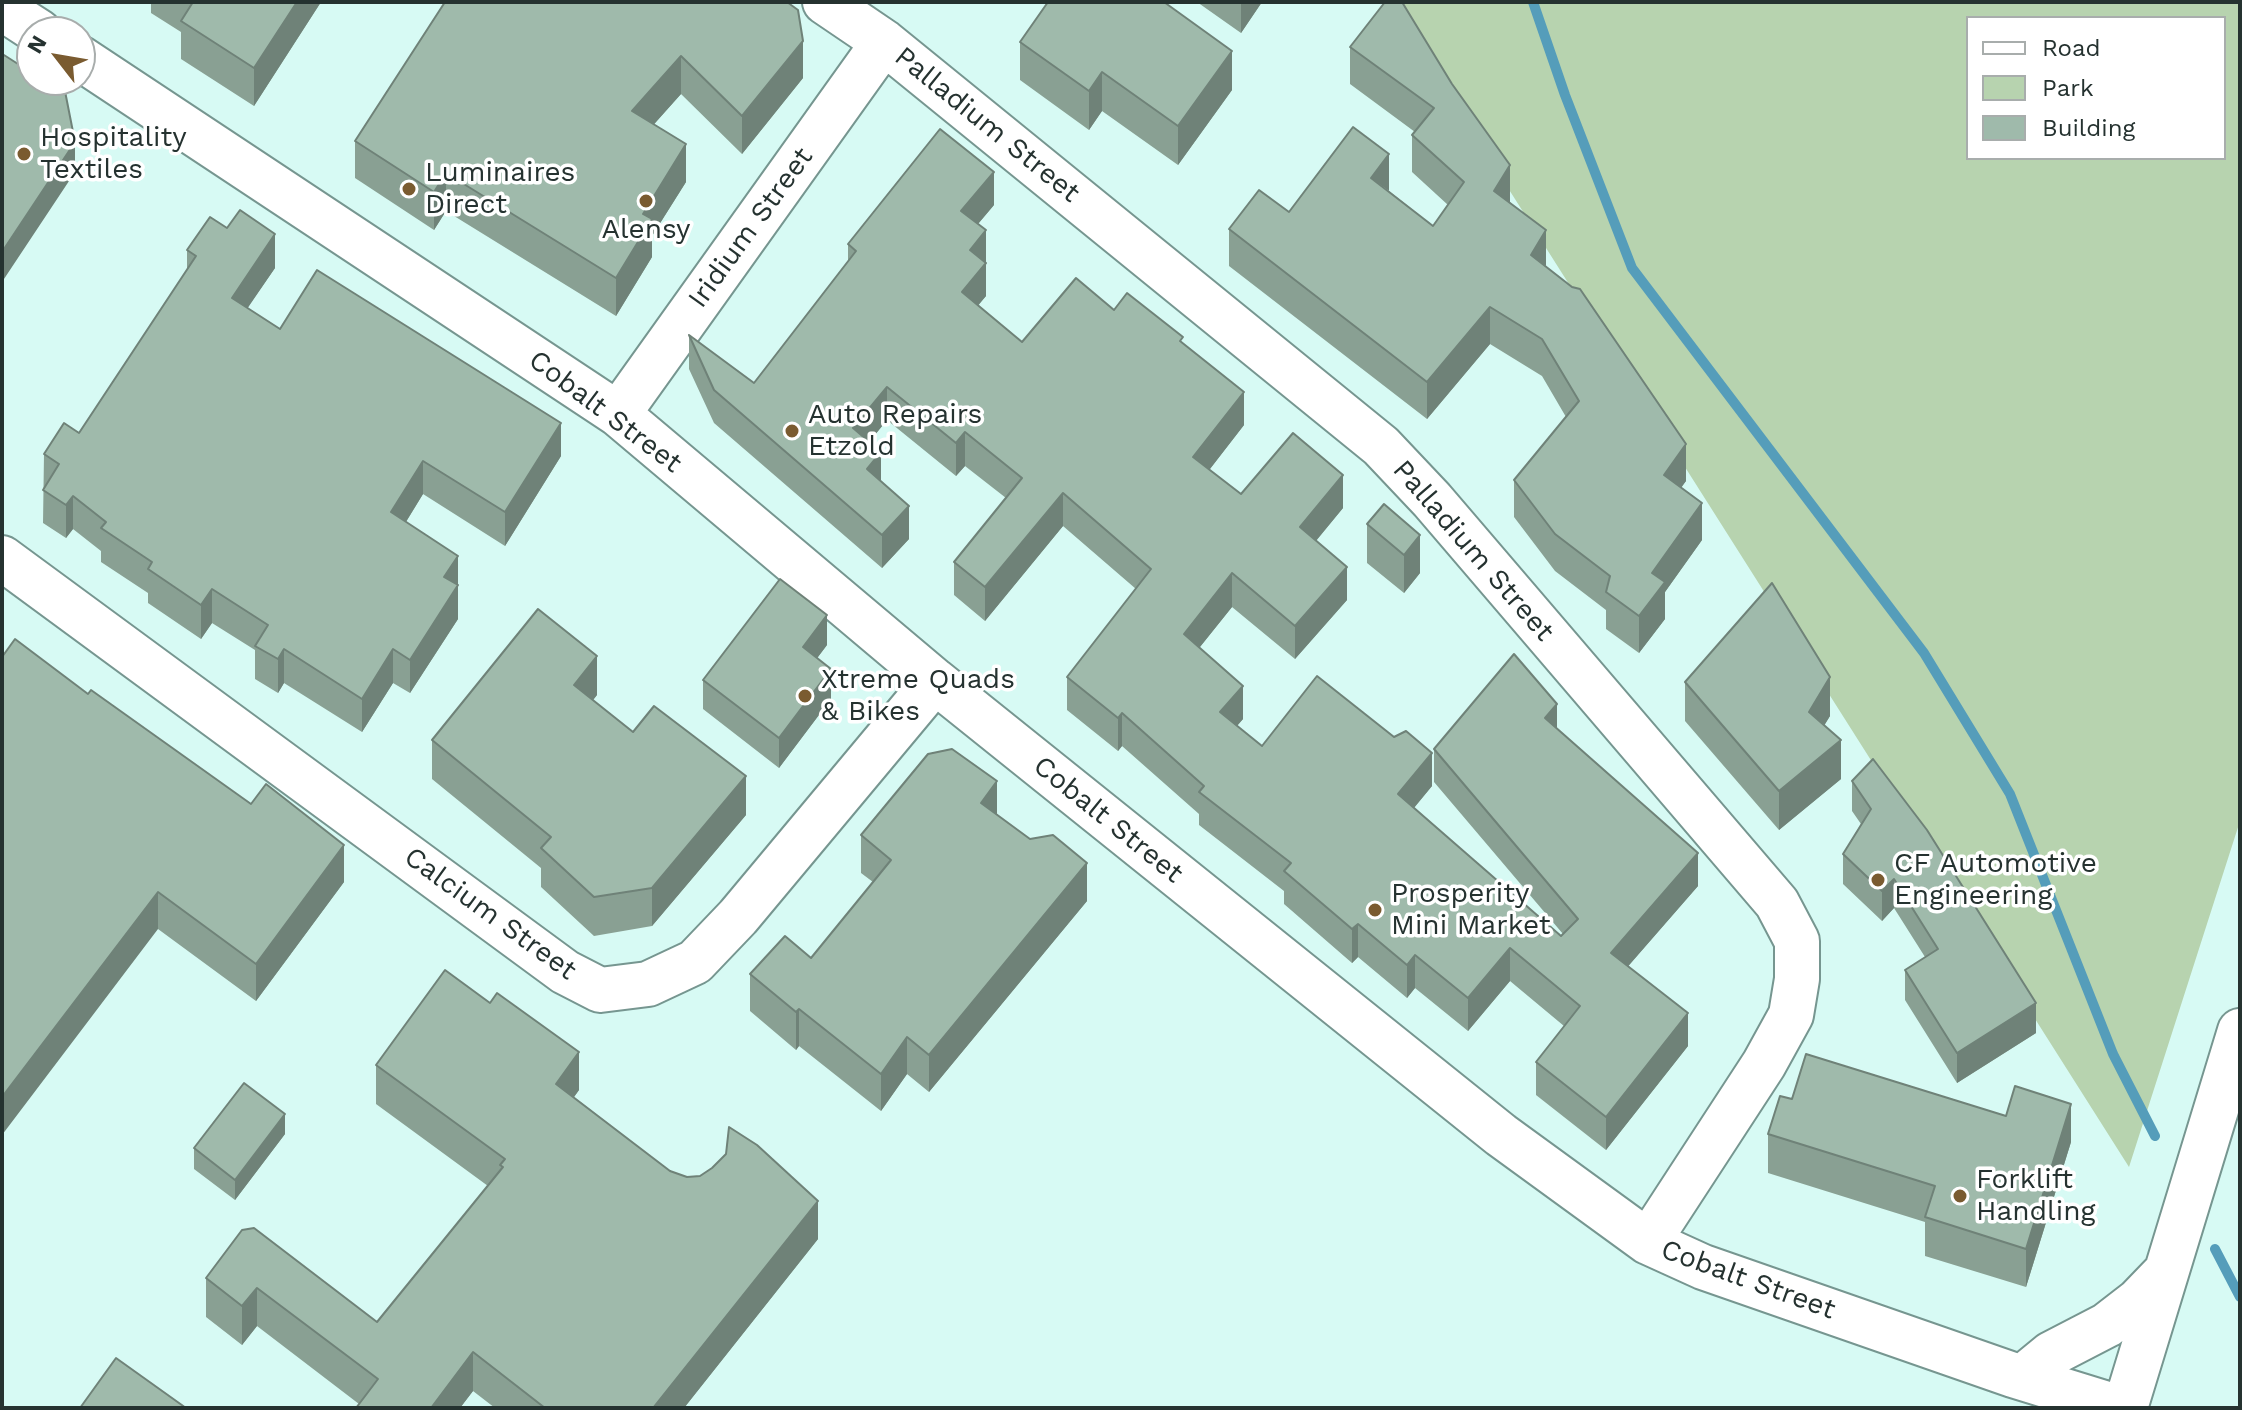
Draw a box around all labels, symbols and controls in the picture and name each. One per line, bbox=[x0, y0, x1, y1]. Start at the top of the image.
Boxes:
north arrow bbox=[16, 16, 96, 96]
legend bbox=[1966, 16, 2226, 160]
text: N bbox=[22, 31, 52, 58]
text: Road bbox=[2042, 34, 2101, 62]
street label: Palladium Street bbox=[888, 40, 1086, 210]
text: Park bbox=[2042, 74, 2094, 102]
text: Building bbox=[2042, 114, 2135, 142]
place label: Hospitality Textiles bbox=[40, 121, 187, 187]
street label: Iridium Street bbox=[682, 141, 820, 315]
marker: Hospitality Textiles bbox=[15, 145, 33, 163]
place label: Luminaires Direct bbox=[425, 156, 575, 222]
marker: Luminaires Direct bbox=[400, 180, 418, 198]
marker: Alensy bbox=[637, 192, 655, 210]
place label: Alensy bbox=[602, 213, 690, 247]
street label: Cobalt Street bbox=[522, 344, 688, 480]
place label: Auto Repairs Etzold bbox=[808, 398, 982, 464]
marker: Auto Repairs Etzold bbox=[783, 422, 801, 440]
street label: Palladium Street bbox=[1385, 454, 1561, 648]
place label: Xtreme Quads & Bikes bbox=[821, 663, 1015, 729]
marker: Xtreme Quads & Bikes bbox=[796, 687, 814, 705]
street label: Cobalt Street bbox=[1026, 749, 1190, 891]
street label: Calcium Street bbox=[397, 840, 583, 988]
place label: CF Automotive Engineering bbox=[1894, 847, 2097, 913]
marker: CF Automotive Engineering bbox=[1869, 871, 1887, 889]
place label: Prosperity Mini Market bbox=[1391, 877, 1551, 943]
marker: Prosperity Mini Market bbox=[1366, 901, 1384, 919]
place label: Forklift Handling bbox=[1976, 1163, 2095, 1229]
marker: Forklift Handling bbox=[1951, 1187, 1969, 1205]
street label: Cobalt Street bbox=[1656, 1233, 1840, 1327]

